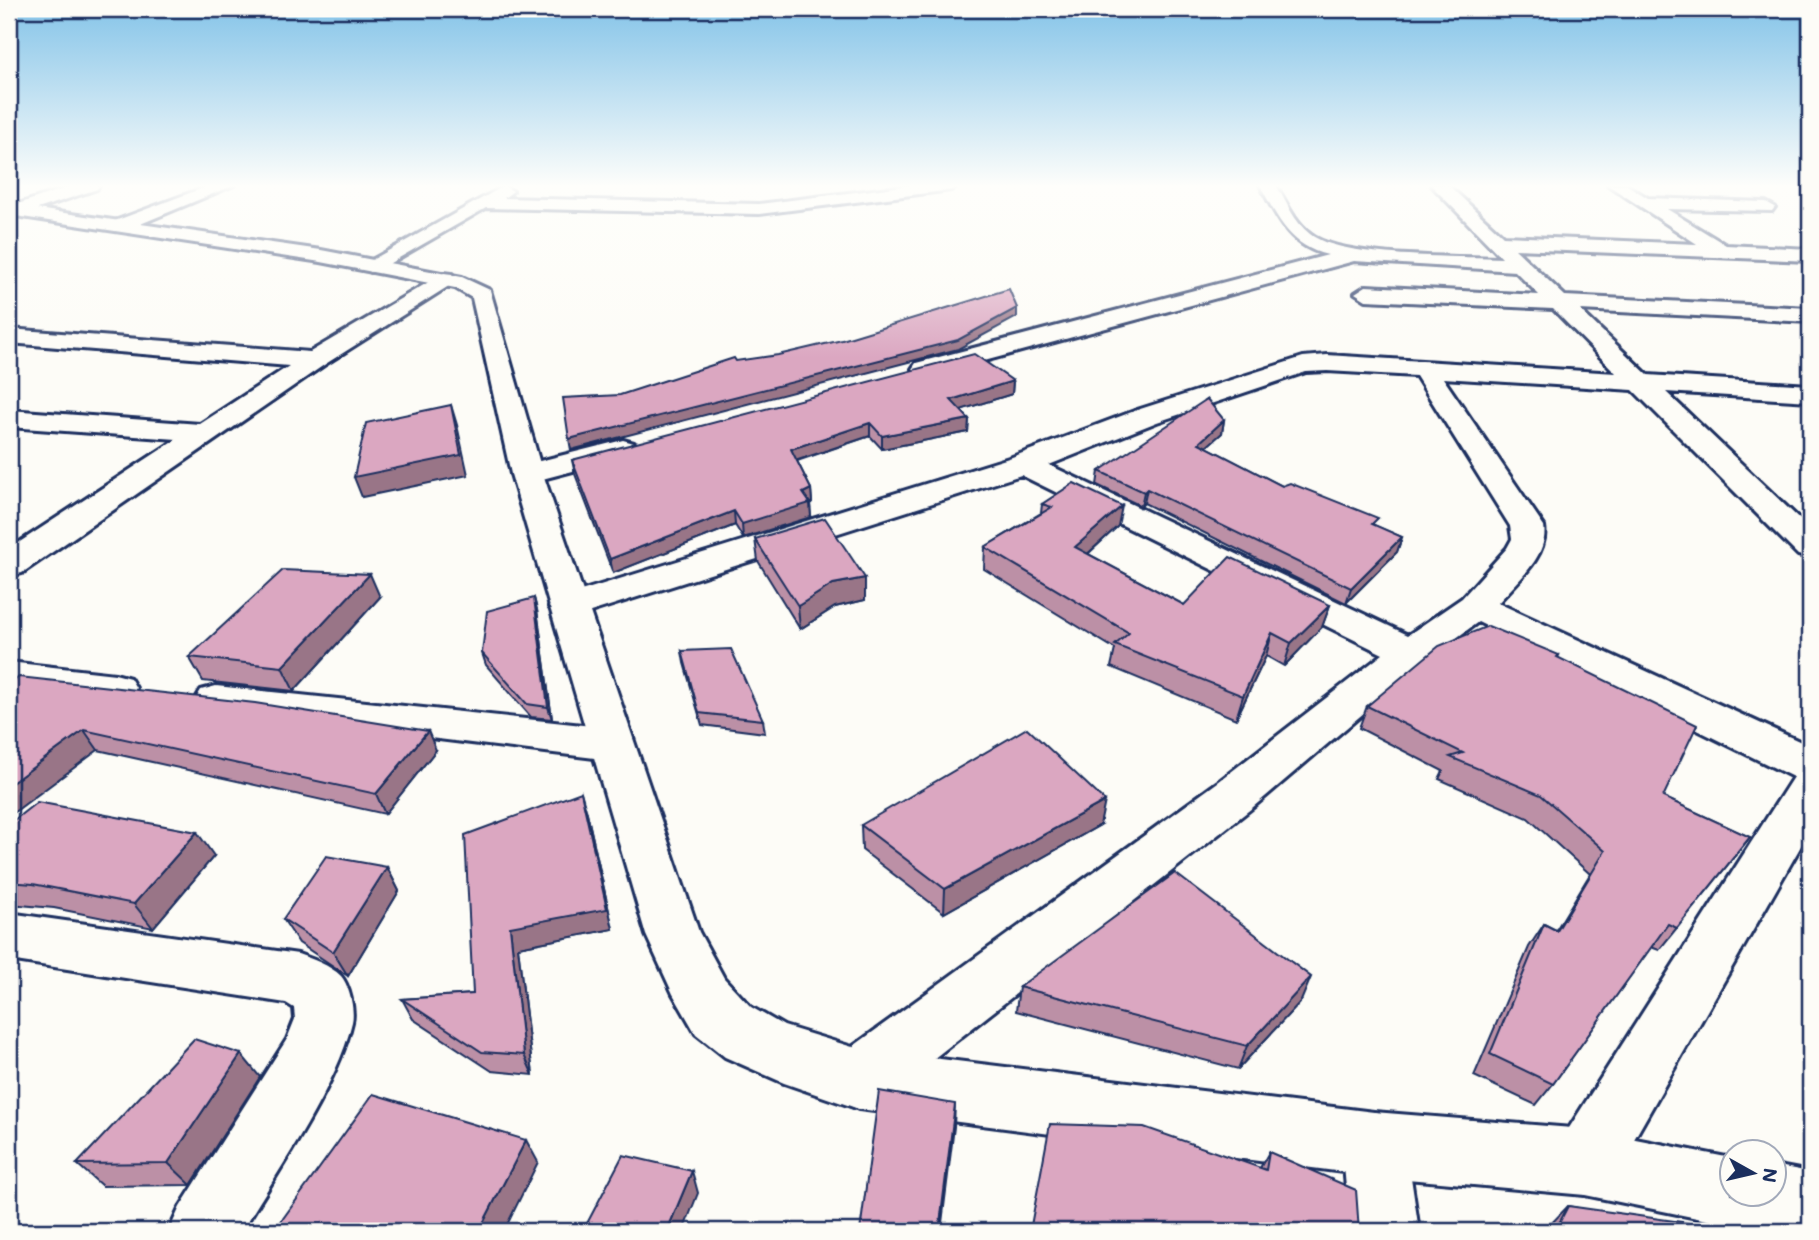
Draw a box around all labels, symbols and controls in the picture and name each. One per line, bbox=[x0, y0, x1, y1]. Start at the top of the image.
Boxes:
north arrow bbox=[1717, 1138, 1787, 1208]
text: N bbox=[1757, 1167, 1784, 1184]

